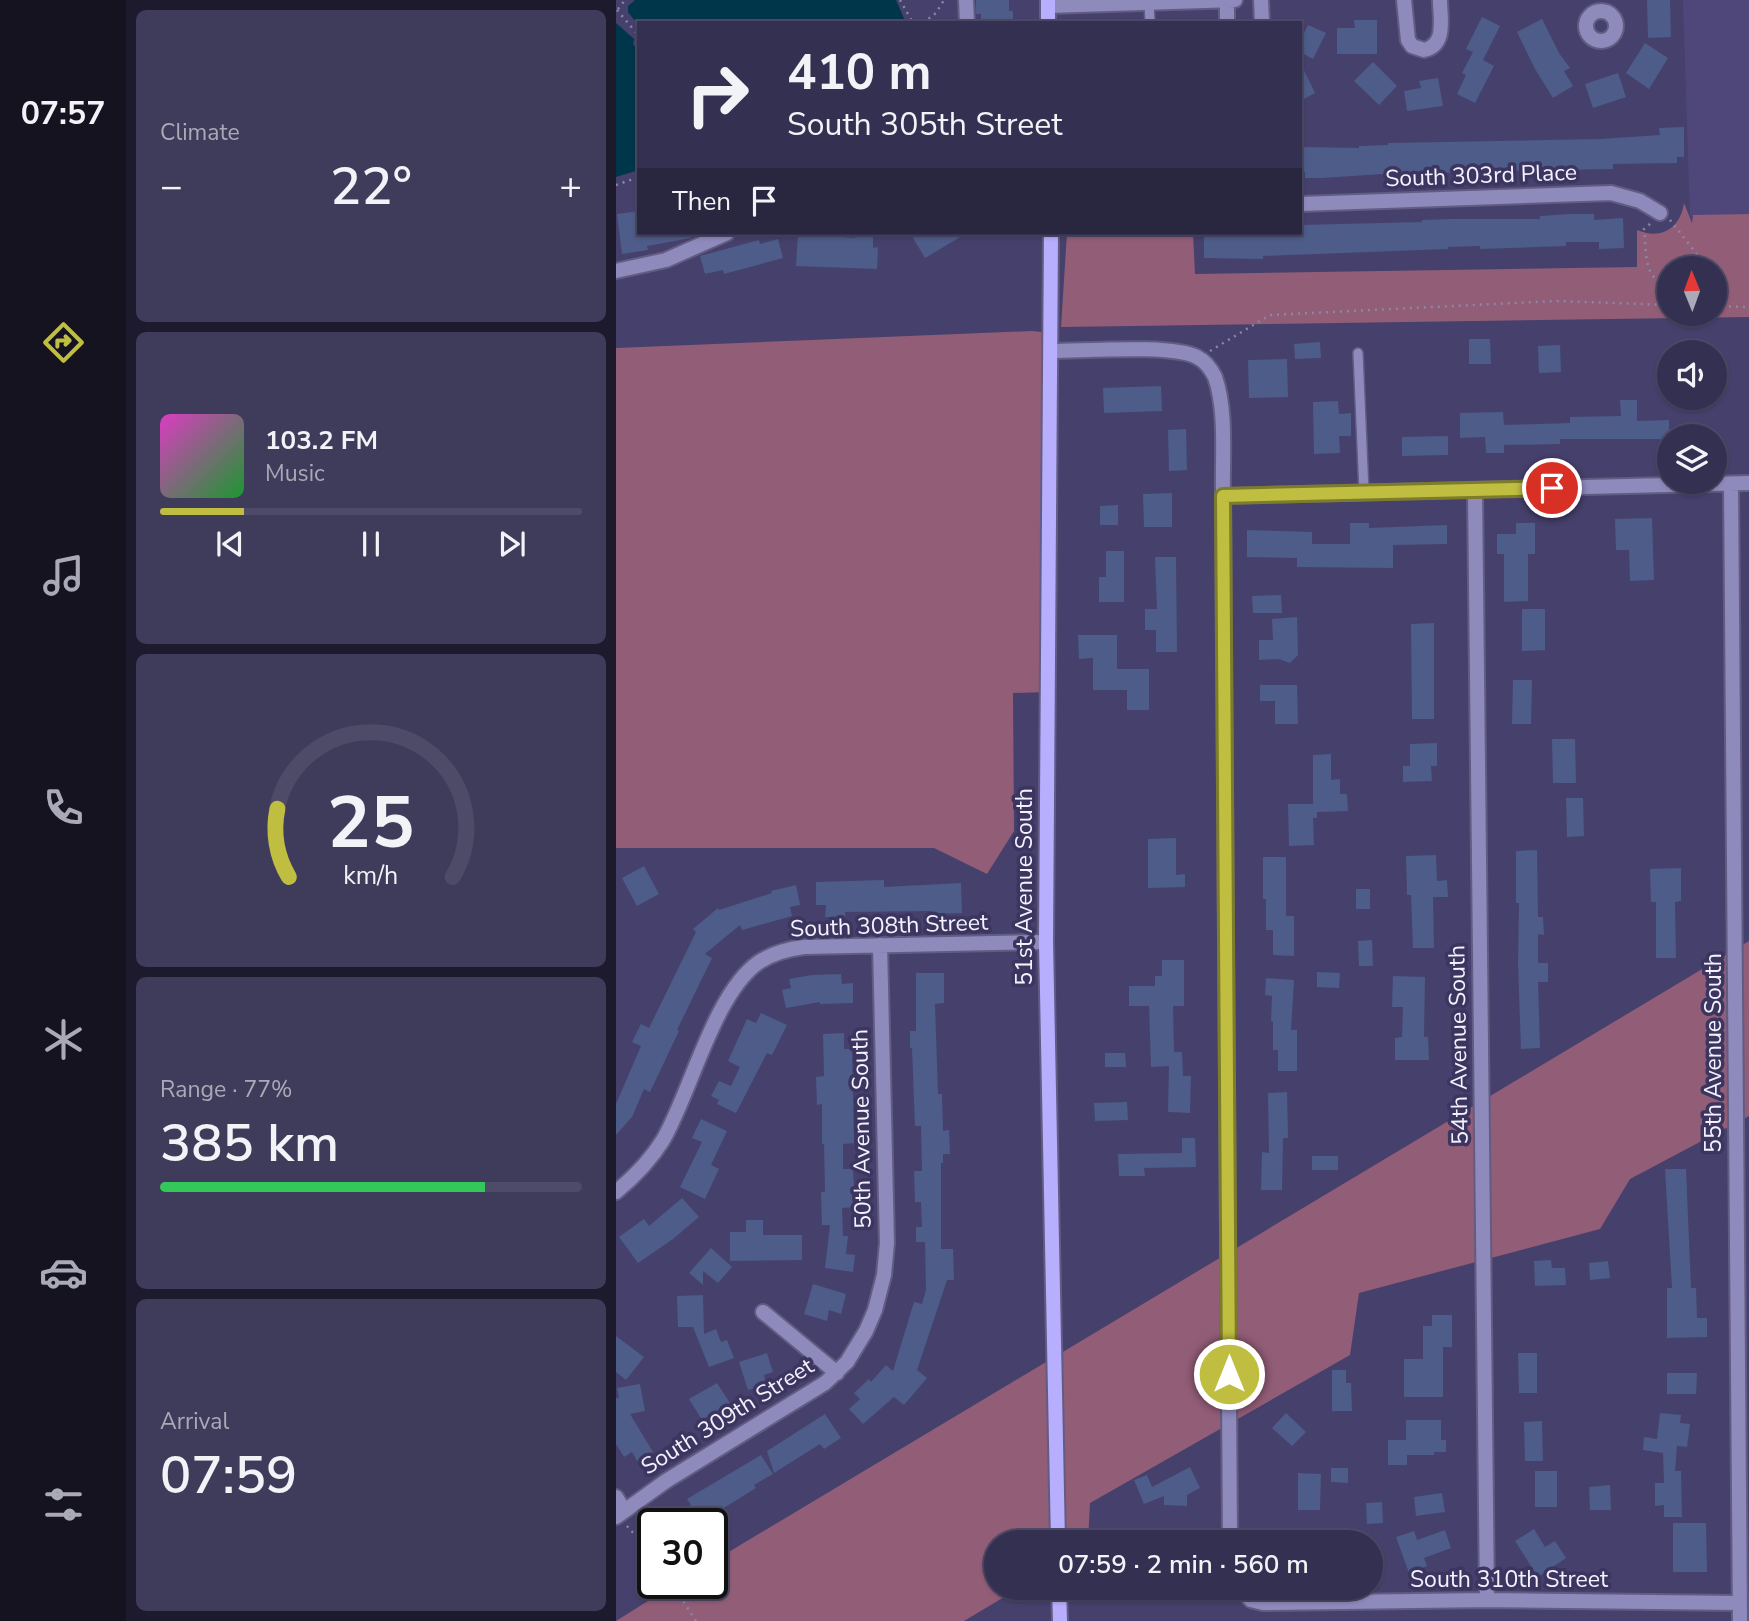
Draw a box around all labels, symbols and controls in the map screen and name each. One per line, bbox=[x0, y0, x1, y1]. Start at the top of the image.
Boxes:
text: 410 m bbox=[787, 39, 931, 106]
icon: right bbox=[672, 49, 763, 140]
text: 07:57 bbox=[21, 92, 105, 135]
text: South 305th Street bbox=[787, 103, 1063, 146]
text: Climate bbox=[160, 117, 240, 148]
text: 22° bbox=[330, 151, 412, 222]
street label: South 303rd Place bbox=[1385, 157, 1577, 194]
text: − bbox=[160, 161, 183, 212]
text: + bbox=[559, 161, 582, 212]
icon: arrive bbox=[745, 182, 783, 220]
text: Then bbox=[672, 184, 731, 219]
north arrow bbox=[1657, 256, 1727, 326]
map controls bbox=[1657, 256, 1727, 494]
icon: directions bbox=[39, 318, 88, 367]
button: sound bbox=[1657, 340, 1727, 410]
text: 103.2 FM bbox=[265, 423, 378, 458]
button: layers bbox=[1657, 424, 1727, 494]
text: Music bbox=[265, 458, 325, 489]
pin bbox=[1522, 458, 1582, 518]
icon: arrive bbox=[1533, 469, 1571, 507]
icon: previous bbox=[211, 525, 249, 563]
icon: pause bbox=[352, 525, 390, 563]
icon: next bbox=[493, 525, 531, 563]
icon: music bbox=[39, 551, 88, 600]
text: 25 bbox=[327, 773, 415, 873]
icon: phone bbox=[39, 783, 88, 832]
street label: 51st Avenue South bbox=[1009, 788, 1040, 986]
text: km/h bbox=[343, 858, 399, 892]
street label: South 308th Street bbox=[790, 907, 989, 944]
street label: 54th Avenue South bbox=[1441, 945, 1476, 1145]
street label: 55th Avenue South bbox=[1698, 953, 1729, 1153]
icon: climate bbox=[39, 1015, 88, 1064]
street label: 50th Avenue South bbox=[844, 1029, 879, 1229]
text: Range · 77% bbox=[160, 1074, 292, 1105]
text: 385 km bbox=[160, 1108, 339, 1179]
icon: car bbox=[39, 1248, 88, 1297]
position arrow bbox=[1192, 1337, 1266, 1411]
street label: South 309th Street bbox=[635, 1350, 820, 1482]
text: Arrival bbox=[160, 1406, 229, 1437]
text: 07:59 bbox=[160, 1440, 297, 1511]
icon: filters bbox=[39, 1480, 88, 1529]
speed limit sign: 30 bbox=[637, 1508, 728, 1599]
text: 07:59 · 2 min · 560 m bbox=[1058, 1547, 1309, 1582]
street label: South 310th Street bbox=[1410, 1564, 1609, 1595]

